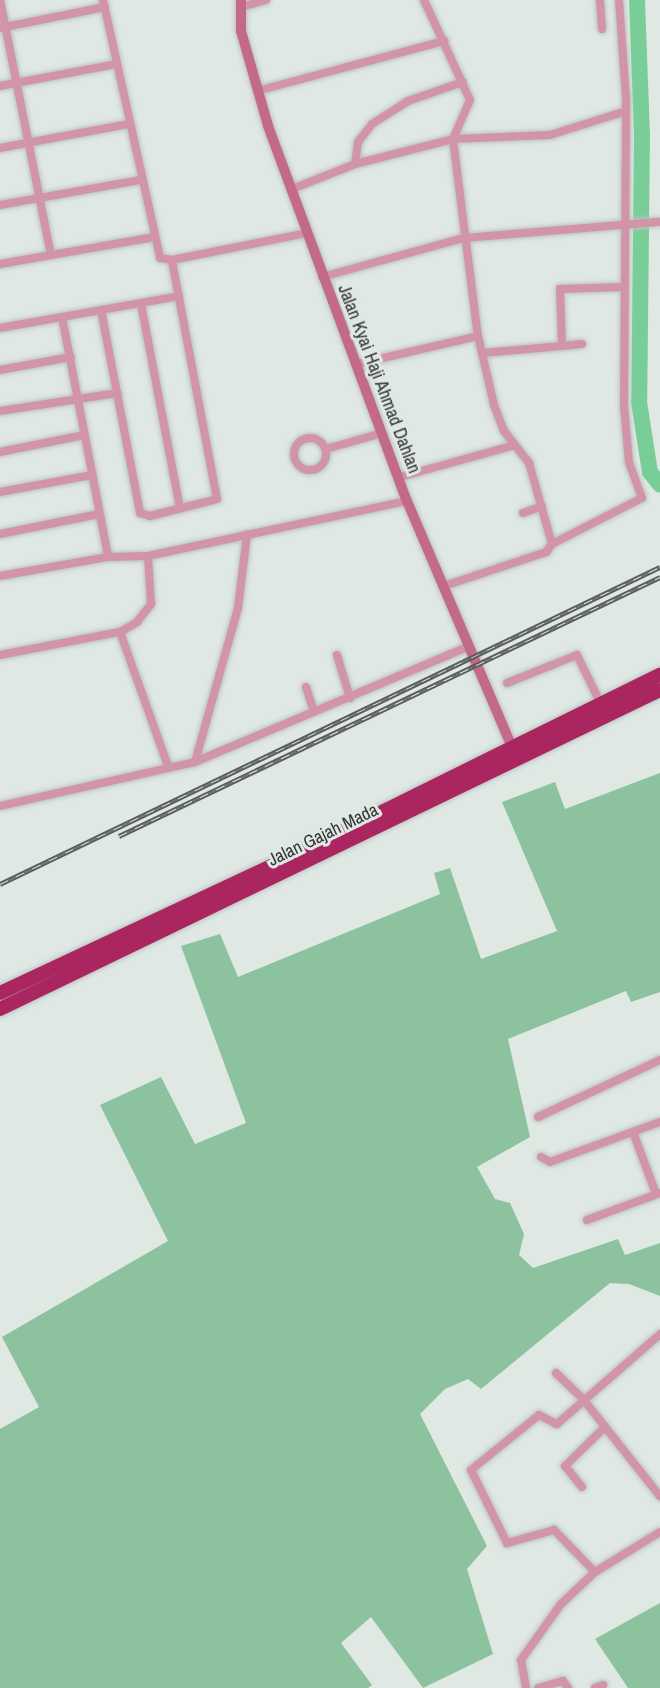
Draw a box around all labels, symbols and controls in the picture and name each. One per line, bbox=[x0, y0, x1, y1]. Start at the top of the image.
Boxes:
street label: Jalan Kyai Haji Ahmad Dahlan bbox=[333, 281, 425, 477]
street label: Jalan Gajah Mada bbox=[264, 799, 382, 871]

